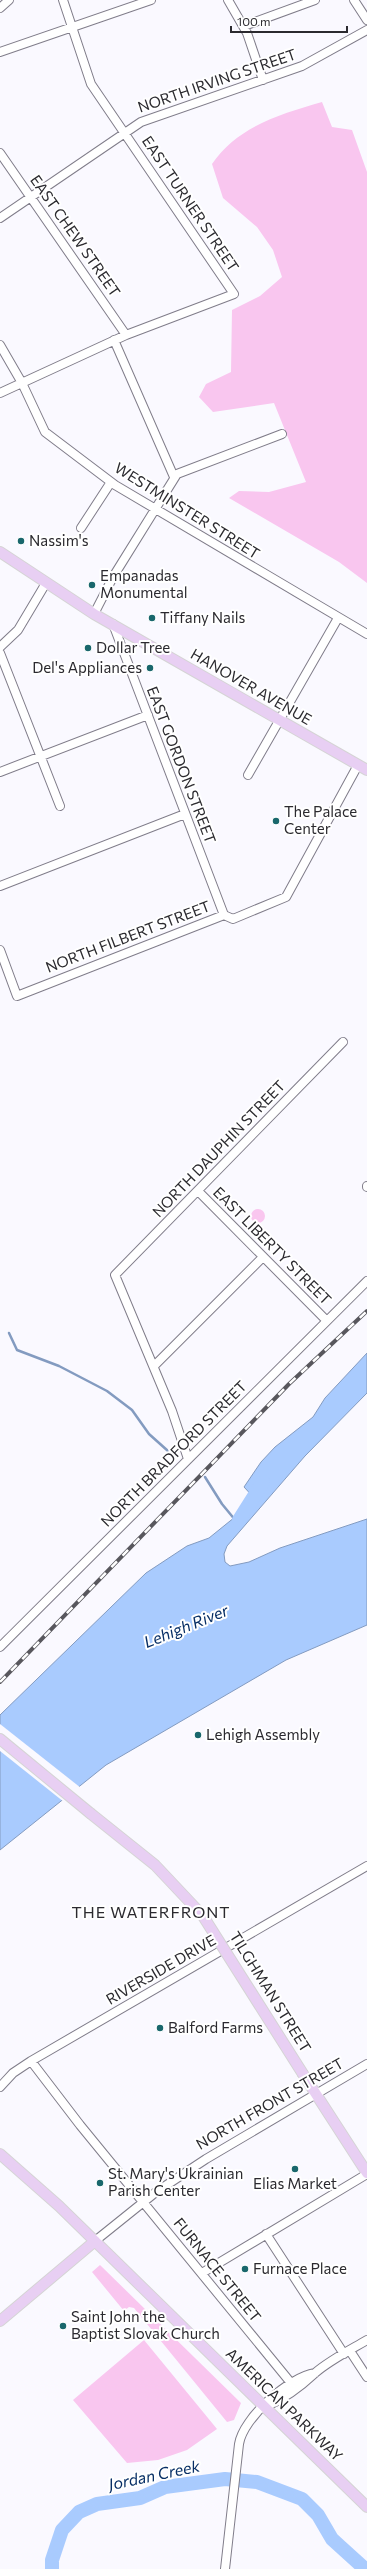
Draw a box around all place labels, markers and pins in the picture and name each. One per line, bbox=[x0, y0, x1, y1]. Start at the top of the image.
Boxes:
place label: Nassim's bbox=[29, 531, 89, 549]
marker: Nassim's bbox=[16, 536, 26, 546]
place label: Empanadas Monumental bbox=[100, 566, 188, 601]
marker: Empanadas Monumental bbox=[87, 580, 97, 590]
place label: Tiffany Nails bbox=[160, 608, 246, 626]
marker: Tiffany Nails bbox=[147, 613, 157, 623]
place label: Dollar Tree bbox=[96, 638, 170, 656]
marker: Dollar Tree bbox=[83, 643, 93, 653]
place label: Del's Appliances bbox=[32, 658, 142, 676]
marker: Del's Appliances bbox=[145, 663, 155, 673]
place label: The Palace Center bbox=[284, 802, 357, 837]
marker: The Palace Center bbox=[271, 816, 281, 826]
place label: Lehigh Assembly bbox=[206, 1725, 320, 1743]
marker: Lehigh Assembly bbox=[193, 1730, 203, 1740]
place label: Balford Farms bbox=[168, 2018, 263, 2036]
marker: Balford Farms bbox=[155, 2023, 165, 2033]
place label: St. Mary's Ukrainian Parish Center bbox=[108, 2164, 243, 2199]
marker: Elias Market bbox=[290, 2164, 300, 2174]
place label: Elias Market bbox=[253, 2174, 337, 2192]
marker: St. Mary's Ukrainian Parish Center bbox=[95, 2178, 105, 2188]
place label: Furnace Place bbox=[253, 2259, 347, 2277]
marker: Furnace Place bbox=[240, 2264, 250, 2274]
place label: Saint John the Baptist Slovak Church bbox=[71, 2307, 220, 2342]
marker: Saint John the Baptist Slovak Church bbox=[58, 2321, 68, 2331]

